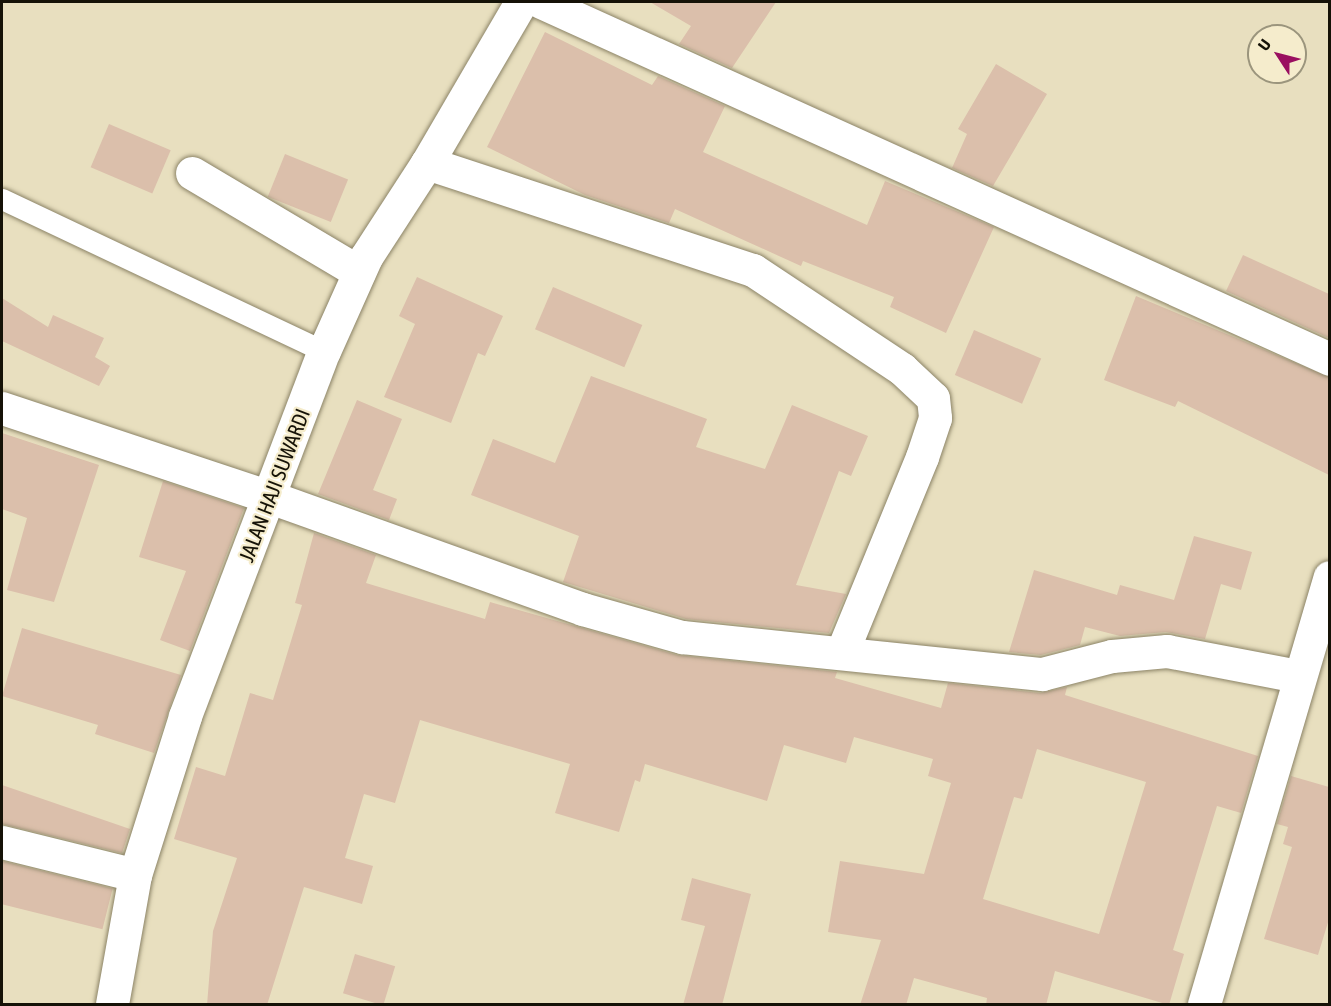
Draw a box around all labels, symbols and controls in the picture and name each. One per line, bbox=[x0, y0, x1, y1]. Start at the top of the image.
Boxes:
north arrow bbox=[1247, 24, 1307, 84]
text: U bbox=[1254, 35, 1274, 54]
street label: JALAN HAJI SUWARDI bbox=[233, 405, 315, 565]

